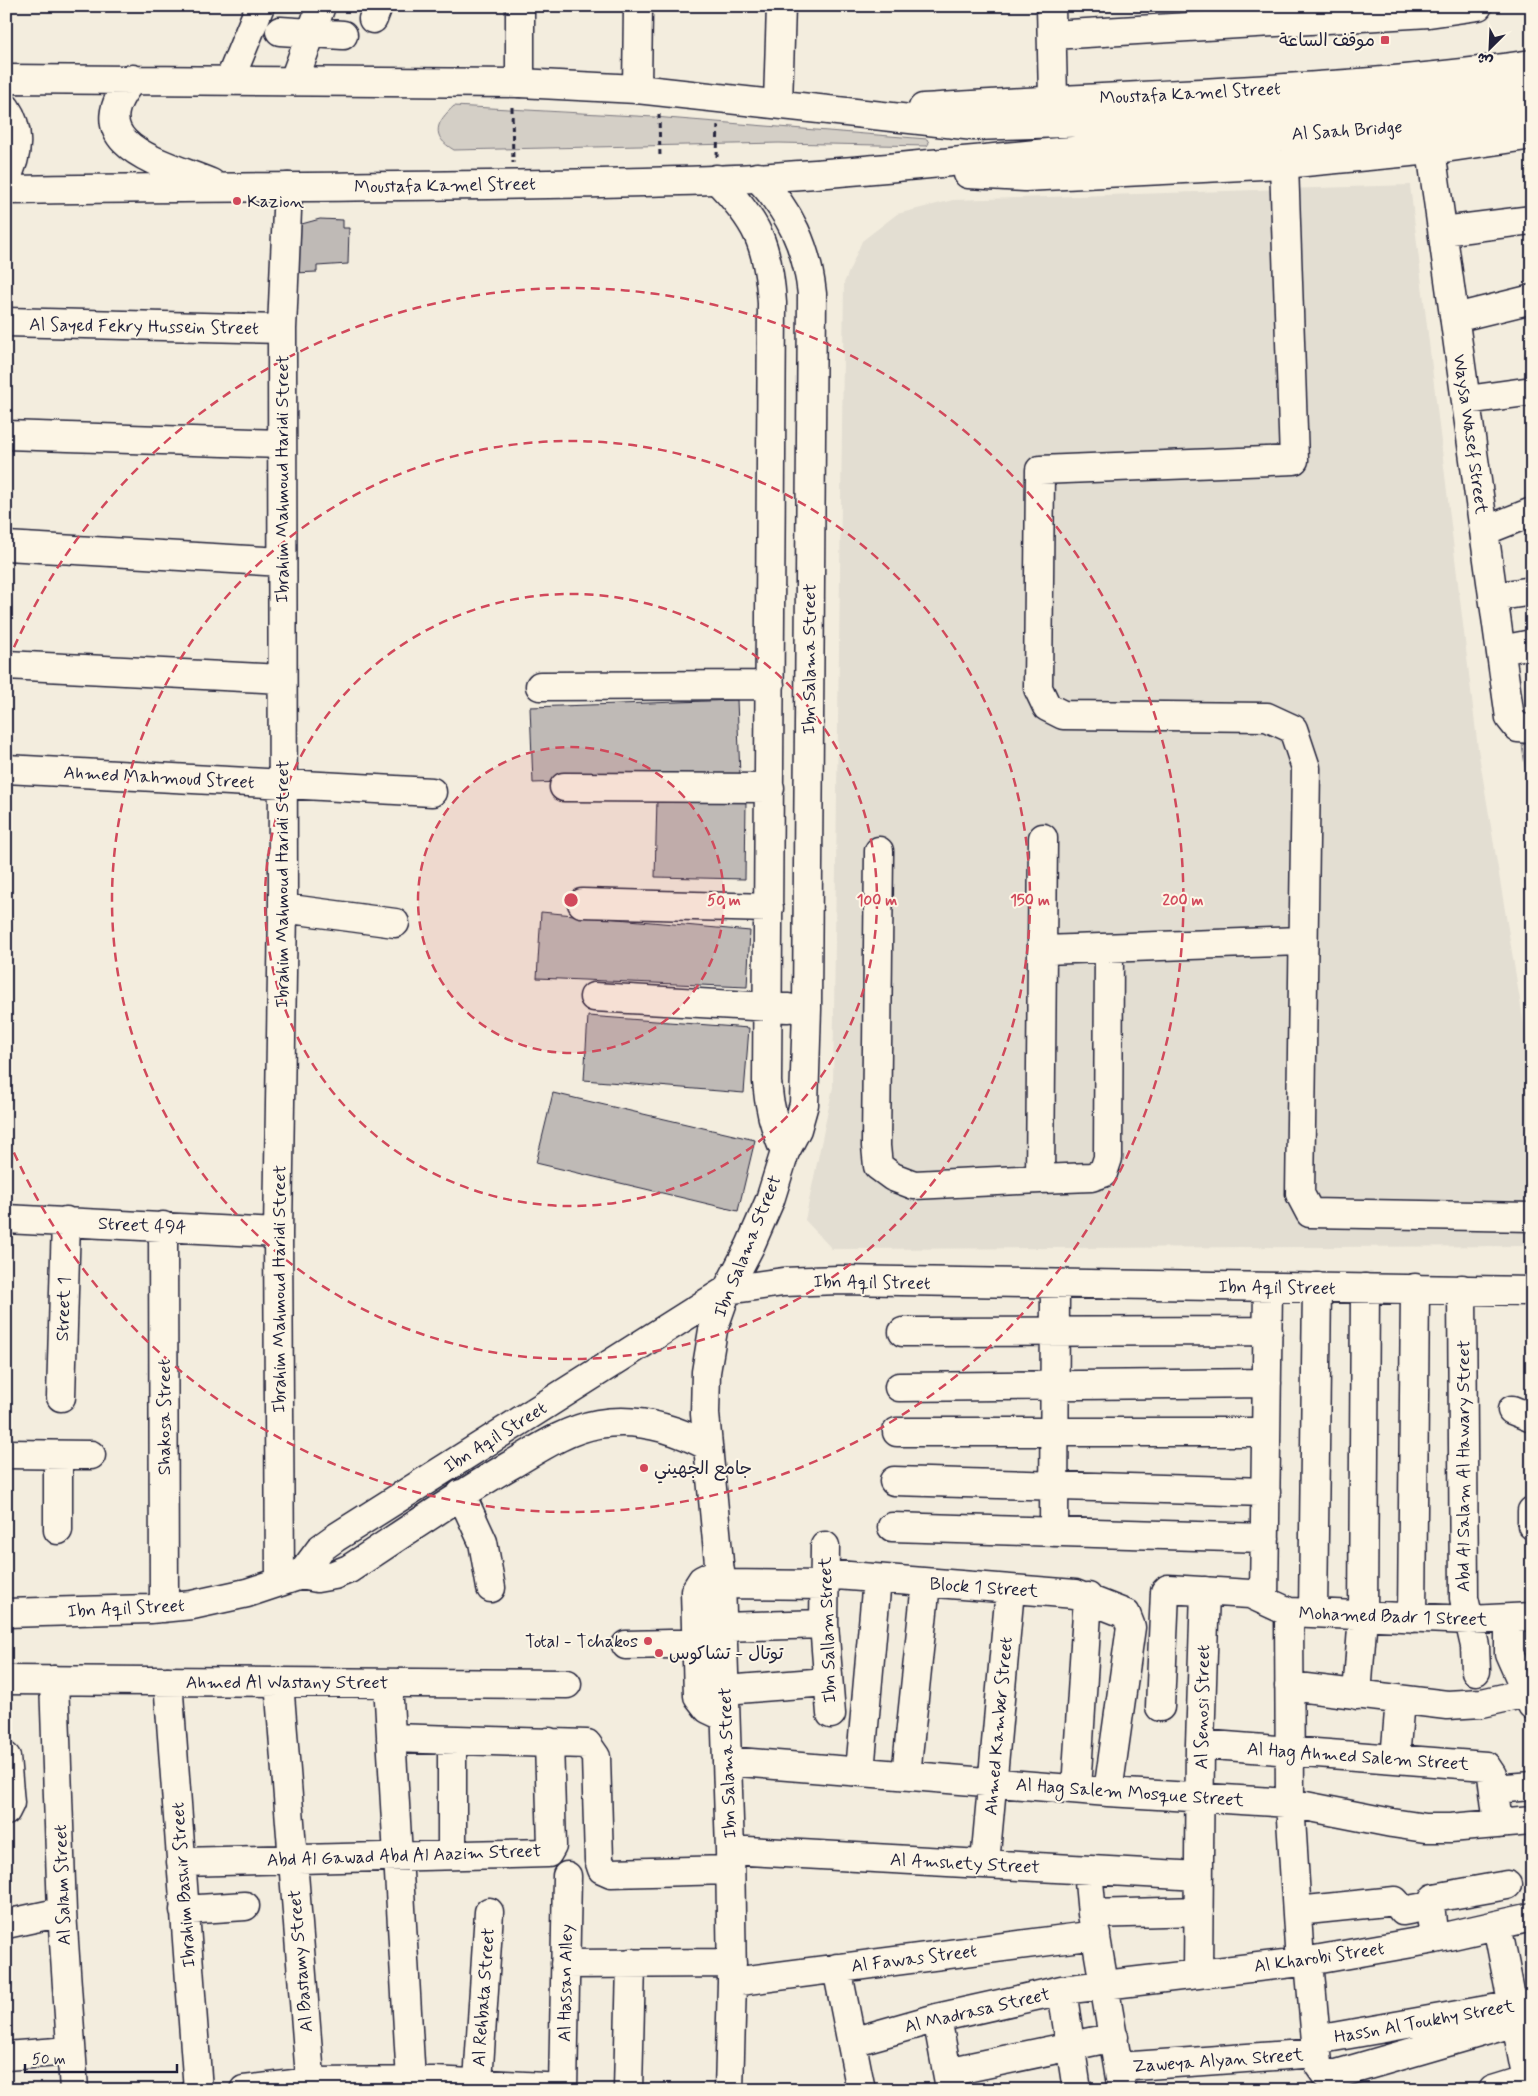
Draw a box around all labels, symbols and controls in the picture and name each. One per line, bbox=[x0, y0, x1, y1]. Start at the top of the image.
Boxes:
north arrow bbox=[1466, 22, 1516, 72]
place label: موقف الساعة bbox=[1279, 29, 1375, 53]
marker: موقف الساعة bbox=[1379, 34, 1391, 46]
text: ش bbox=[1474, 48, 1496, 70]
street label: Moustafa Kamel Street bbox=[1099, 77, 1282, 111]
street label: Al Saah Bridge bbox=[1291, 115, 1403, 147]
street label: Moustafa Kamel Street bbox=[354, 172, 536, 200]
place label: Kazion bbox=[247, 190, 304, 214]
marker: Kazion bbox=[231, 195, 243, 207]
street label: Al Sayed Fekry Hussein Street bbox=[29, 313, 259, 341]
street label: Waysa Wasef Street bbox=[1447, 353, 1493, 516]
street label: Ibrahim Mahmoud Haridi Street bbox=[271, 355, 295, 603]
street label: Ibn Salama Street bbox=[798, 583, 822, 735]
street label: Ibrahim Mahmoud Haridi Street bbox=[271, 760, 295, 1008]
street label: Ahmed Mahmoud Street bbox=[63, 761, 255, 795]
centre of rings bbox=[562, 891, 580, 909]
text: 50 m bbox=[707, 891, 741, 911]
text: 100 m bbox=[857, 891, 897, 911]
text: 150 m bbox=[1010, 891, 1050, 911]
text: 200 m bbox=[1163, 891, 1204, 911]
street label: Ibrahim Mahmoud Haridi Street bbox=[268, 1165, 292, 1413]
street label: Ibn Salama Street bbox=[708, 1172, 787, 1321]
street label: Street 494 bbox=[97, 1212, 187, 1240]
street label: Ibn Aqil Street bbox=[813, 1270, 931, 1296]
street label: Ibn Aqil Street bbox=[1218, 1275, 1336, 1301]
street label: Street 1 bbox=[51, 1276, 77, 1342]
street label: Abd Al Salam Al Hawary Street bbox=[1452, 1340, 1476, 1592]
street label: Shakosa Street bbox=[153, 1359, 177, 1475]
street label: Ibn Aqil Street bbox=[439, 1396, 552, 1479]
place label: جامع الجهيني bbox=[654, 1457, 752, 1484]
marker: جامع الجهيني bbox=[638, 1462, 650, 1474]
street label: Ibn Sallam Street bbox=[813, 1556, 843, 1703]
street label: Block 1 Street bbox=[929, 1572, 1040, 1604]
street label: Ibn Aqil Street bbox=[67, 1594, 186, 1624]
street label: Mohamed Badr 1 Street bbox=[1298, 1602, 1488, 1632]
place label: Total - Tchakos bbox=[525, 1630, 638, 1654]
marker: Total - Tchakos bbox=[642, 1635, 654, 1647]
street label: Ahmed Kamber Street bbox=[979, 1636, 1019, 1816]
place label: توتال - تشاكوس bbox=[669, 1642, 784, 1666]
street label: Al Senosi Street bbox=[1190, 1644, 1216, 1770]
marker: توتال - تشاكوس bbox=[653, 1647, 665, 1659]
street label: Ahmed Al Wastany Street bbox=[186, 1671, 388, 1695]
street label: Ibn Salama Street bbox=[713, 1687, 743, 1839]
street label: Al Hag Ahmed Salem Street bbox=[1246, 1737, 1470, 1778]
street label: Al Hag Salem Mosque Street bbox=[1015, 1773, 1245, 1814]
street label: Ibrahim Bashir Street bbox=[166, 1801, 202, 1968]
street label: Al Salam Street bbox=[49, 1824, 77, 1946]
street label: Abd Al Gawad Abd Al Aazim Street bbox=[266, 1839, 542, 1873]
street label: Al Amshety Street bbox=[889, 1848, 1040, 1880]
street label: Al Bastamy Street bbox=[283, 1889, 319, 2033]
street label: Al Hassan Alley bbox=[553, 1924, 579, 2042]
street label: Al Rehbata Street bbox=[467, 1927, 501, 2067]
street label: Al Kharobi Street bbox=[1252, 1937, 1386, 1979]
street label: Al Fawas Street bbox=[850, 1939, 979, 1979]
street label: Al Madrasa Street bbox=[902, 1983, 1052, 2039]
street label: Hassn Al Toukhy Street bbox=[1332, 1994, 1516, 2050]
scale bar bbox=[25, 2041, 178, 2073]
street label: Zaweya Alyan Street bbox=[1132, 2043, 1305, 2079]
text: 50 m bbox=[32, 2050, 66, 2070]

